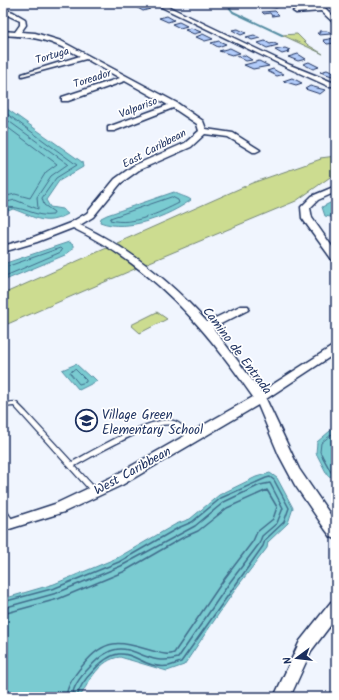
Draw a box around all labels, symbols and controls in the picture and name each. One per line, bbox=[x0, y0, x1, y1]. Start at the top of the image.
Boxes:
street label: Tortuga bbox=[33, 42, 71, 70]
street label: Toreador bbox=[71, 64, 115, 93]
street label: Valpariso bbox=[116, 92, 160, 124]
street label: East Caribbean bbox=[119, 124, 190, 173]
street label: Camino de Entrada bbox=[197, 302, 277, 399]
place label: Village Green Elementary School bbox=[102, 405, 203, 441]
school or university icon: Village Green Elementary School bbox=[74, 408, 100, 434]
street label: West Caribbean bbox=[90, 441, 175, 501]
north arrow bbox=[277, 638, 317, 678]
text: N bbox=[279, 655, 298, 666]

